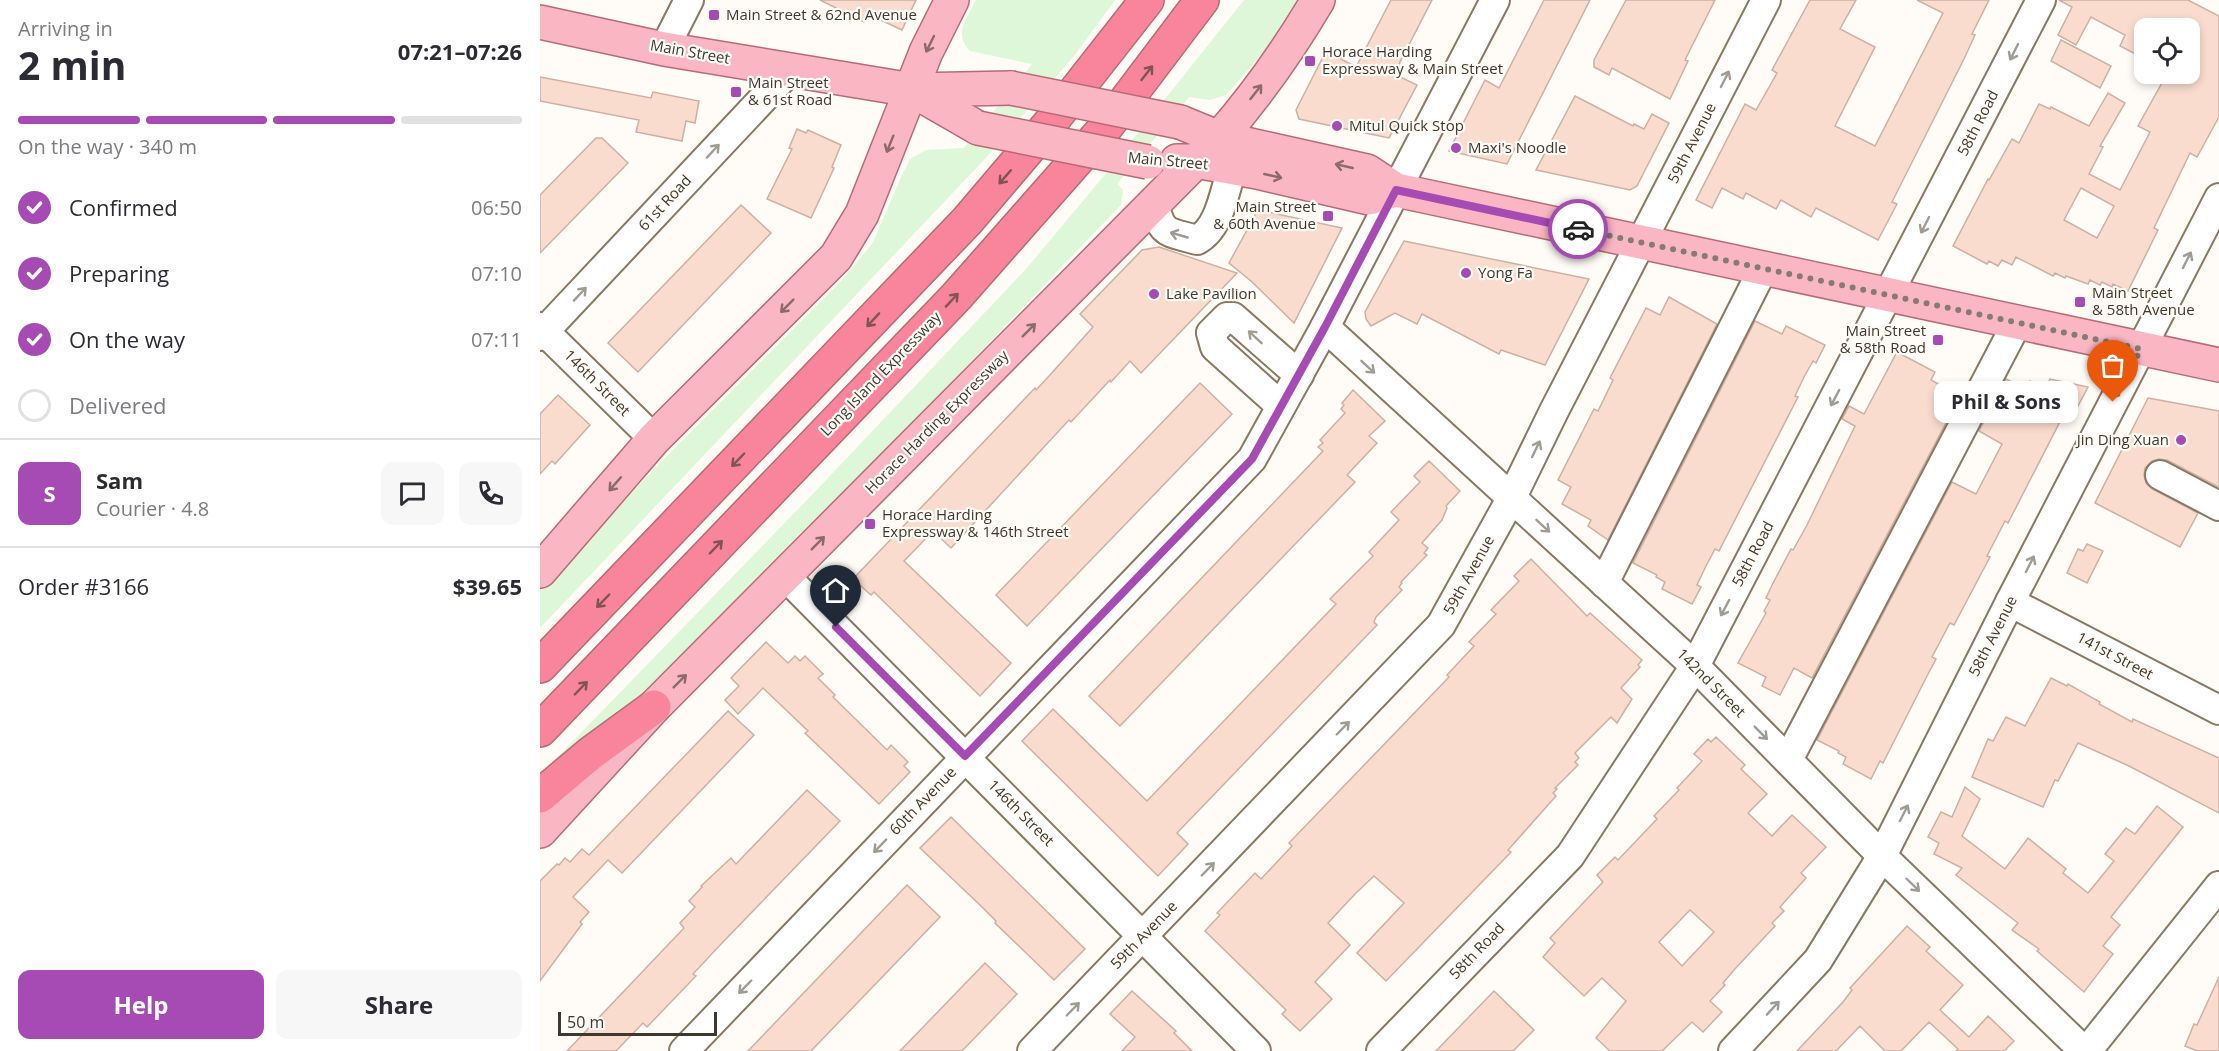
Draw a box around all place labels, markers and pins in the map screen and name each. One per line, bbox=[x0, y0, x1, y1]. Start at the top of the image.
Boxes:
place label: Main Street & 62nd Avenue bbox=[726, 4, 917, 24]
marker: Main Street & 62nd Avenue bbox=[707, 8, 721, 22]
place label: Horace Harding Expressway & Main Street bbox=[1322, 41, 1503, 78]
marker: Horace Harding Expressway & Main Street bbox=[1303, 54, 1317, 68]
place label: Main Street & 61st Road bbox=[748, 72, 832, 109]
marker: Main Street & 61st Road bbox=[729, 85, 743, 99]
place label: Mitul Quick Stop bbox=[1349, 115, 1464, 135]
marker: Mitul Quick Stop bbox=[1330, 119, 1344, 133]
place label: Maxi's Noodle bbox=[1468, 137, 1567, 157]
marker: Maxi's Noodle bbox=[1449, 141, 1463, 155]
place label: Main Street & 60th Avenue bbox=[1213, 196, 1316, 233]
marker: Main Street & 60th Avenue bbox=[1321, 209, 1335, 223]
place label: Yong Fa bbox=[1478, 262, 1533, 282]
marker: Yong Fa bbox=[1459, 266, 1473, 280]
place label: Main Street & 58th Avenue bbox=[2092, 282, 2195, 319]
place label: Lake Pavilion bbox=[1166, 283, 1257, 303]
marker: Lake Pavilion bbox=[1147, 287, 1161, 301]
marker: Main Street & 58th Avenue bbox=[2073, 295, 2087, 309]
place label: Main Street & 58th Road bbox=[1840, 320, 1926, 357]
marker: Main Street & 58th Road bbox=[1931, 333, 1945, 347]
pin bbox=[2087, 340, 2138, 402]
callout: Phil & Sons bbox=[1933, 381, 2077, 423]
place label: Jin Ding Xuan bbox=[2075, 429, 2169, 449]
marker: Jin Ding Xuan bbox=[2174, 433, 2188, 447]
place label: Horace Harding Expressway & 146th Street bbox=[882, 504, 1068, 541]
marker: Horace Harding Expressway & 146th Street bbox=[863, 517, 877, 531]
pin bbox=[810, 565, 861, 627]

